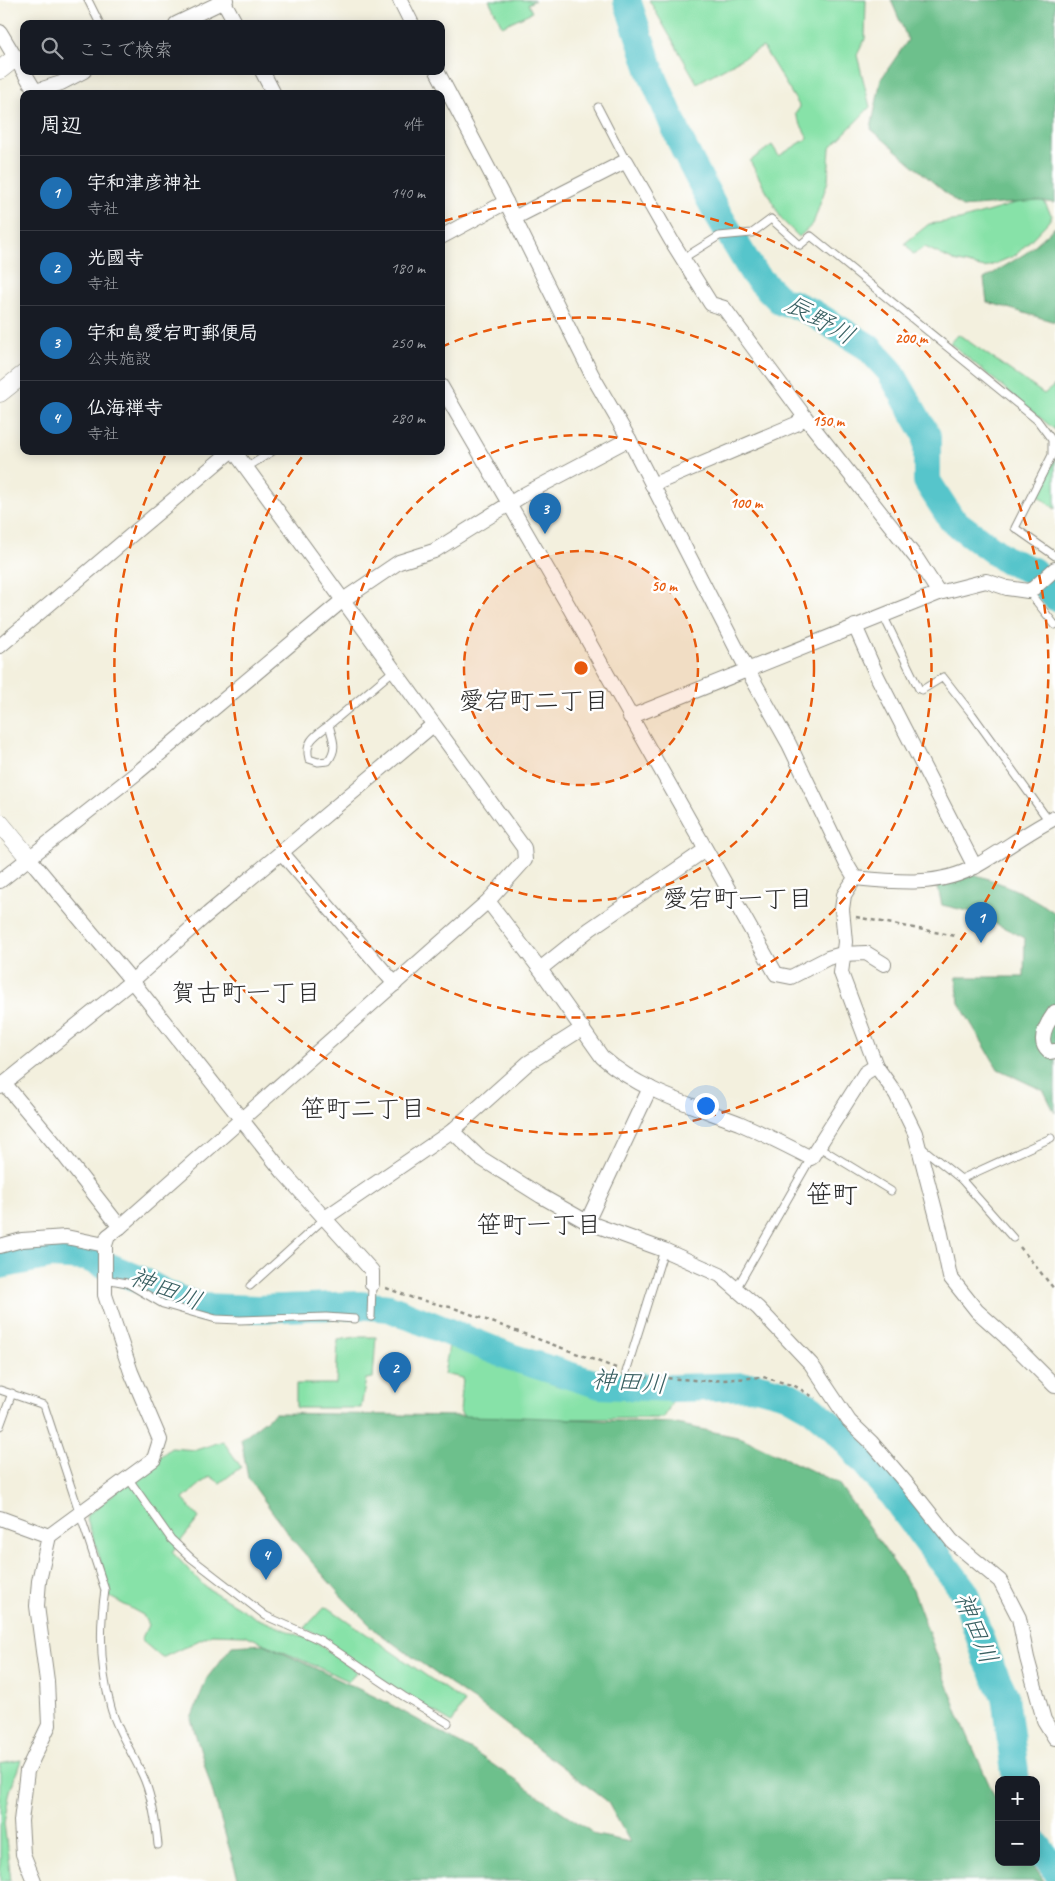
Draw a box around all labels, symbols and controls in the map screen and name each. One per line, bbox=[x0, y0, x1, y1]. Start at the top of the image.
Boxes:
search box bbox=[20, 20, 445, 75]
icon: search bbox=[38, 34, 66, 62]
text: ここで検索 bbox=[78, 38, 173, 62]
text: 周辺 bbox=[40, 112, 82, 138]
text: 4件 bbox=[402, 115, 425, 135]
text: 宇和津彦神社 bbox=[87, 171, 201, 195]
text: 1 bbox=[52, 183, 60, 203]
text: 140 m bbox=[391, 183, 425, 203]
text: 寺社 bbox=[87, 199, 119, 219]
text: 光國寺 bbox=[87, 246, 144, 270]
text: 2 bbox=[52, 258, 60, 278]
text: 180 m bbox=[391, 258, 425, 278]
text: 寺社 bbox=[87, 274, 119, 294]
water label: 辰野川 bbox=[779, 288, 861, 352]
text: 宇和島愛宕町郵便局 bbox=[87, 321, 258, 345]
text: 200 m bbox=[895, 329, 929, 348]
text: 3 bbox=[52, 333, 60, 353]
text: 250 m bbox=[391, 333, 425, 353]
text: 公共施設 bbox=[87, 349, 151, 369]
text: 仏海禅寺 bbox=[87, 396, 163, 420]
text: 4 bbox=[52, 408, 60, 428]
text: 280 m bbox=[391, 408, 425, 428]
text: 150 m bbox=[812, 412, 846, 431]
text: 寺社 bbox=[87, 424, 119, 444]
pin: 3 bbox=[529, 493, 561, 534]
text: 100 m bbox=[730, 494, 764, 513]
text: 50 m bbox=[651, 577, 678, 596]
centre of rings bbox=[572, 659, 590, 677]
district label: 愛宕町二丁目 bbox=[459, 685, 609, 717]
district label: 愛宕町一丁目 bbox=[663, 883, 813, 915]
pin: 1 bbox=[965, 902, 997, 943]
district label: 賀古町一丁目 bbox=[171, 977, 321, 1009]
district label: 笹町二丁目 bbox=[300, 1093, 426, 1125]
your location bbox=[693, 1093, 719, 1119]
district label: 笹町 bbox=[806, 1178, 858, 1211]
district label: 笹町一丁目 bbox=[476, 1209, 602, 1241]
water label: 神田川 bbox=[125, 1261, 207, 1317]
pin: 2 bbox=[379, 1352, 411, 1393]
water label: 神田川 bbox=[590, 1363, 668, 1401]
pin: 4 bbox=[250, 1539, 282, 1580]
water label: 神田川 bbox=[947, 1587, 1005, 1669]
map controls bbox=[995, 1776, 1040, 1866]
button: + bbox=[995, 1776, 1040, 1821]
button: − bbox=[995, 1821, 1040, 1866]

